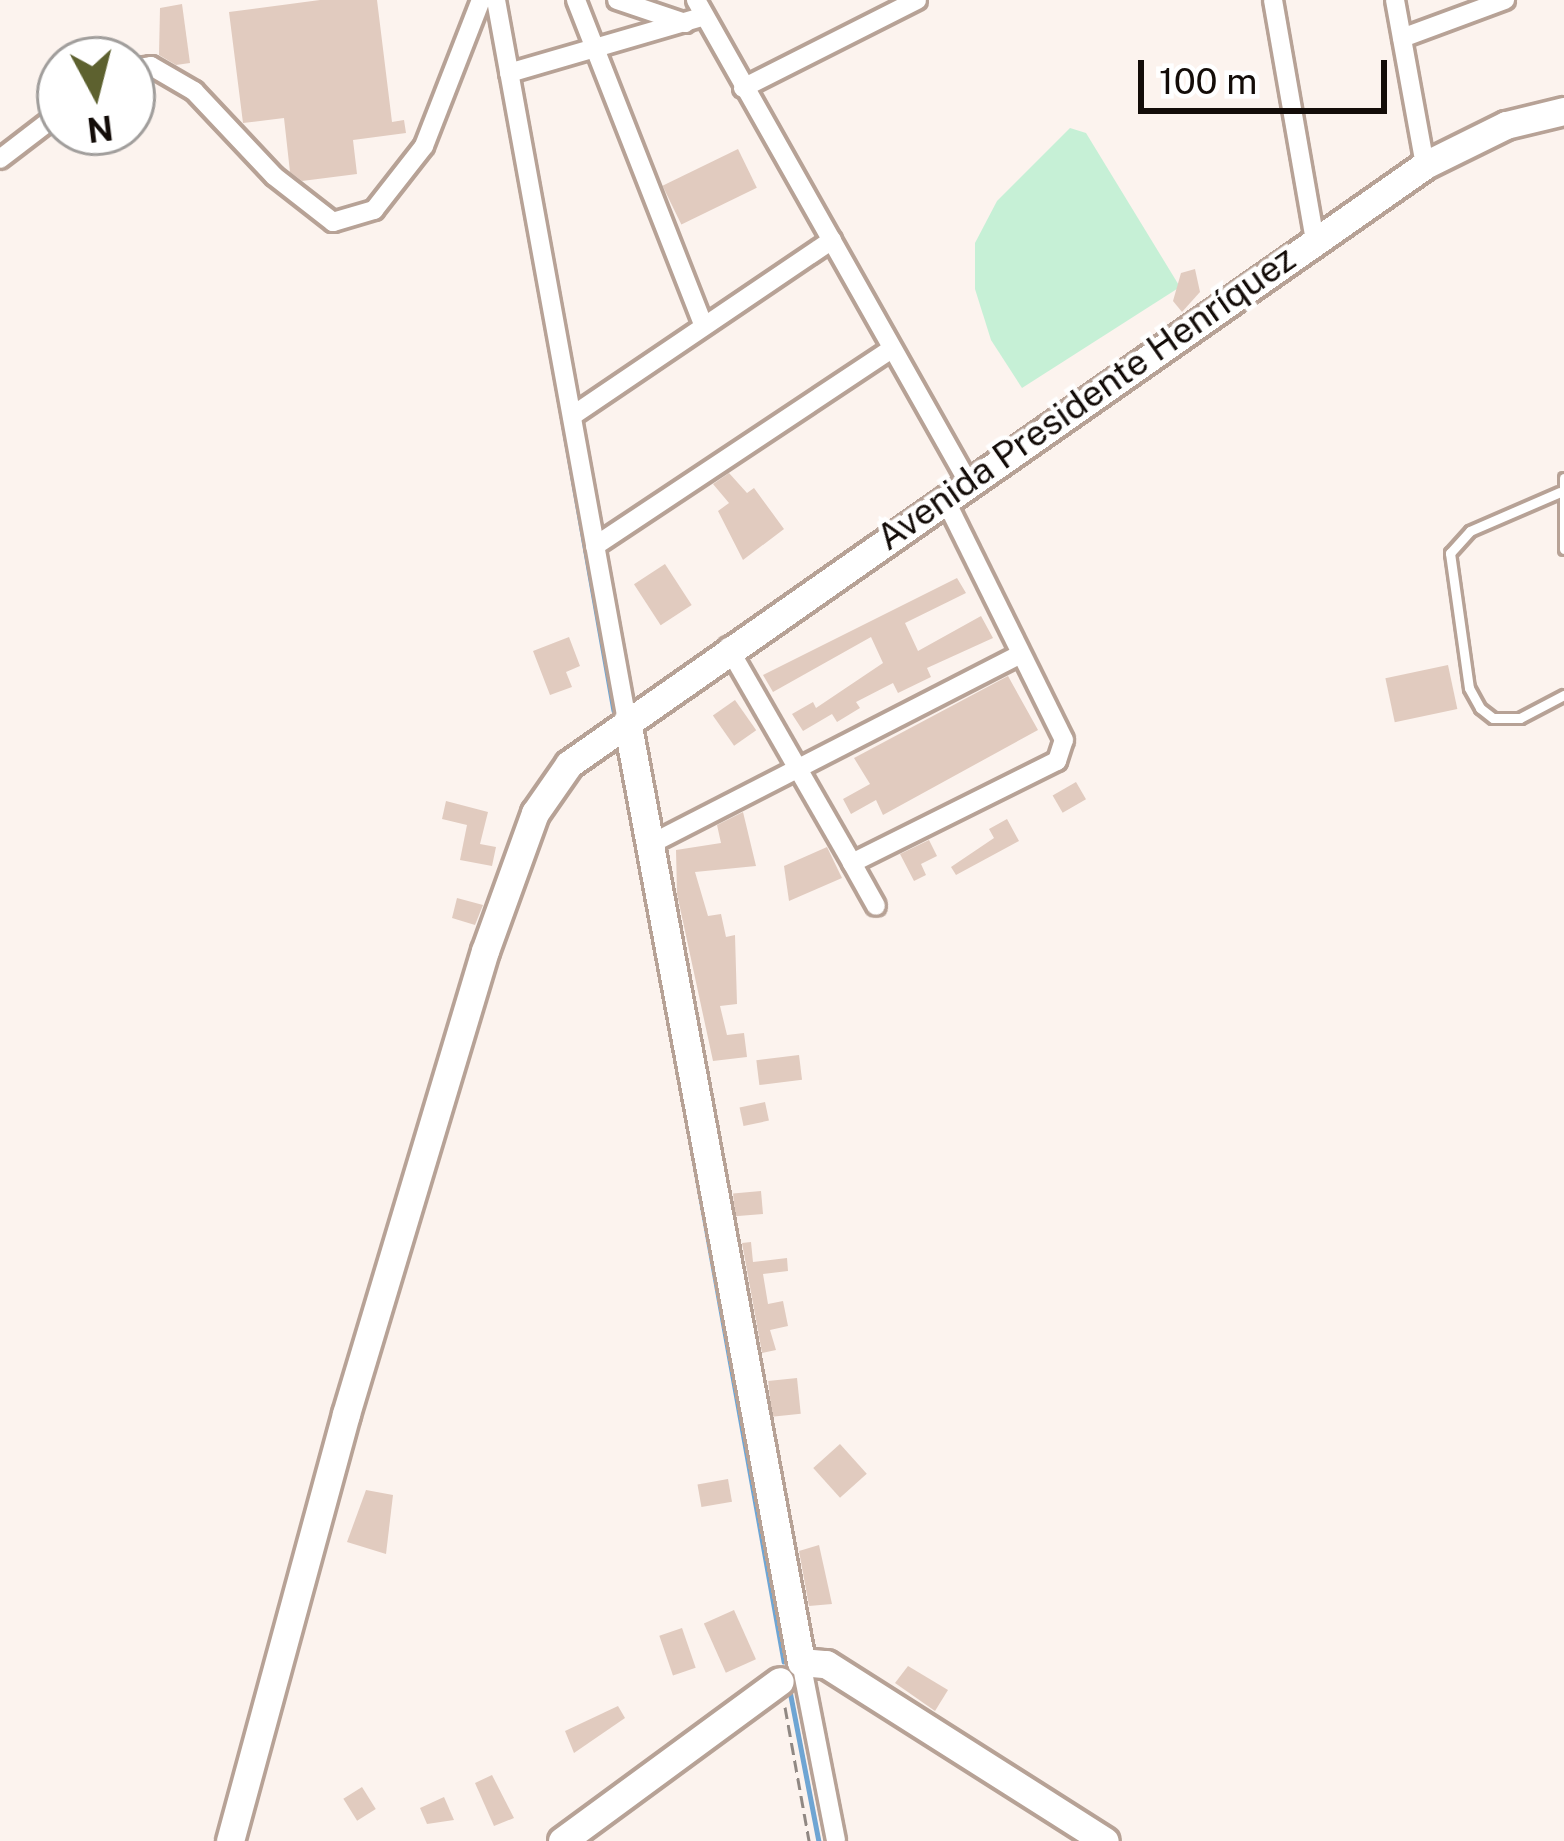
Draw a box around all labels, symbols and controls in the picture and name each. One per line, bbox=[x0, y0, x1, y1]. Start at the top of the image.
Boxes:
north arrow bbox=[36, 36, 156, 156]
scale bar bbox=[1144, 36, 1393, 110]
text: 100 m bbox=[1159, 60, 1257, 102]
text: N bbox=[85, 108, 115, 149]
street label: Avenida Presidente Henríquez bbox=[868, 237, 1304, 559]

